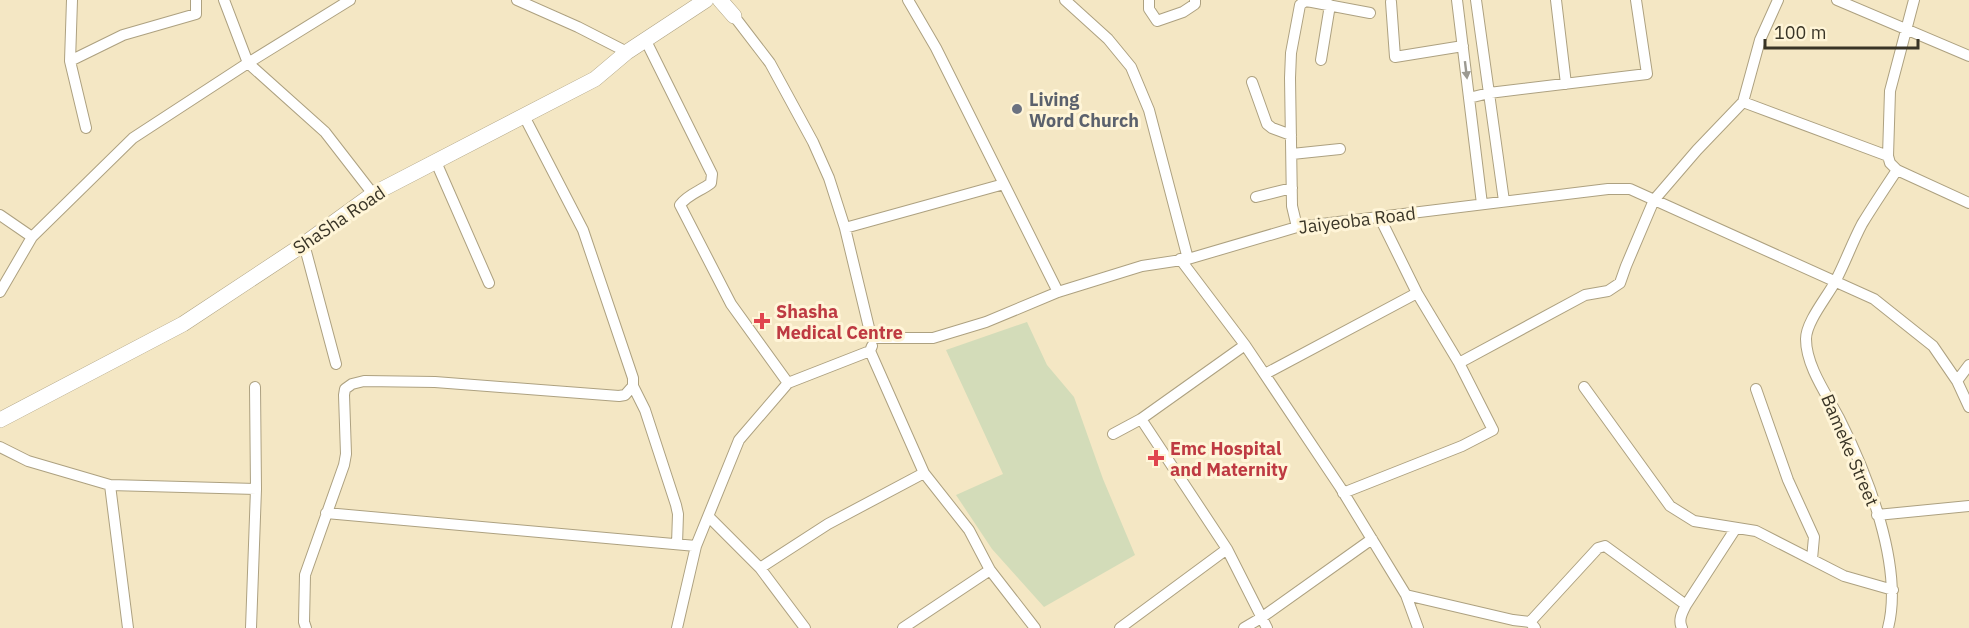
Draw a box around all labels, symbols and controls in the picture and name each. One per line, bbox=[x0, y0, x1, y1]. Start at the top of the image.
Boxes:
scale bar bbox=[1765, 12, 1918, 50]
text: 100 m bbox=[1774, 21, 1826, 44]
one-way arrow bbox=[1461, 60, 1470, 79]
place label: Living Word Church bbox=[1029, 88, 1139, 132]
marker: Living Word Church bbox=[1010, 102, 1024, 116]
street label: ShaSha Road bbox=[289, 181, 389, 259]
street label: Jaiyeoba Road bbox=[1297, 201, 1417, 239]
place label: Shasha Medical Centre bbox=[776, 300, 903, 344]
marker: Shasha Medical Centre bbox=[753, 312, 771, 330]
street label: Bameke Street bbox=[1816, 390, 1884, 510]
place label: Emc Hospital and Maternity bbox=[1170, 437, 1288, 481]
marker: Emc Hospital and Maternity bbox=[1147, 449, 1165, 467]

